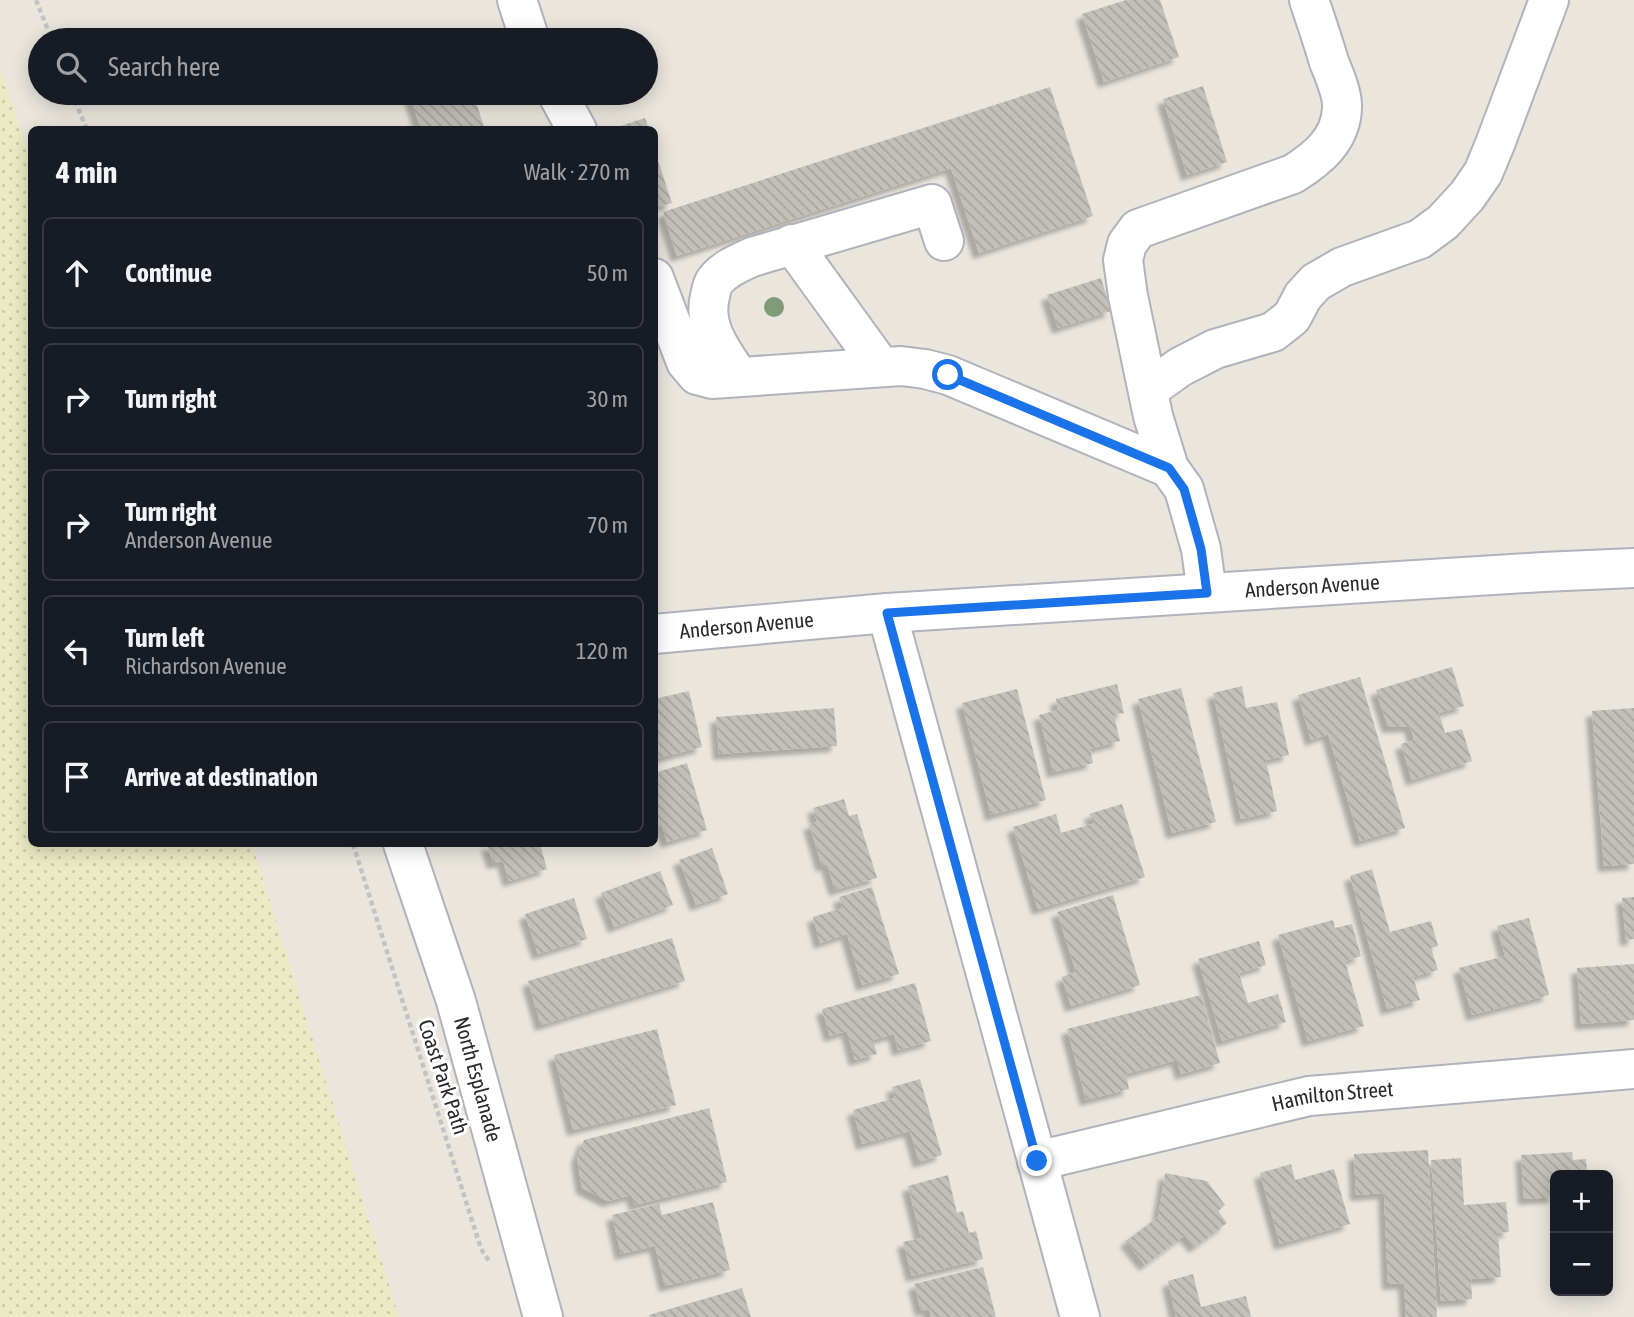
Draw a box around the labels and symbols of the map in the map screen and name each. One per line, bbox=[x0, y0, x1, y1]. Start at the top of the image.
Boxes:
route start bbox=[932, 359, 963, 390]
street label: Anderson Avenue bbox=[1244, 569, 1380, 602]
street label: Anderson Avenue bbox=[678, 607, 815, 643]
street label: North Esplanade bbox=[450, 1014, 507, 1144]
street label: Coast Park Path bbox=[414, 1016, 474, 1137]
street label: Hamilton Street bbox=[1269, 1076, 1394, 1116]
route end bbox=[1021, 1145, 1052, 1176]

